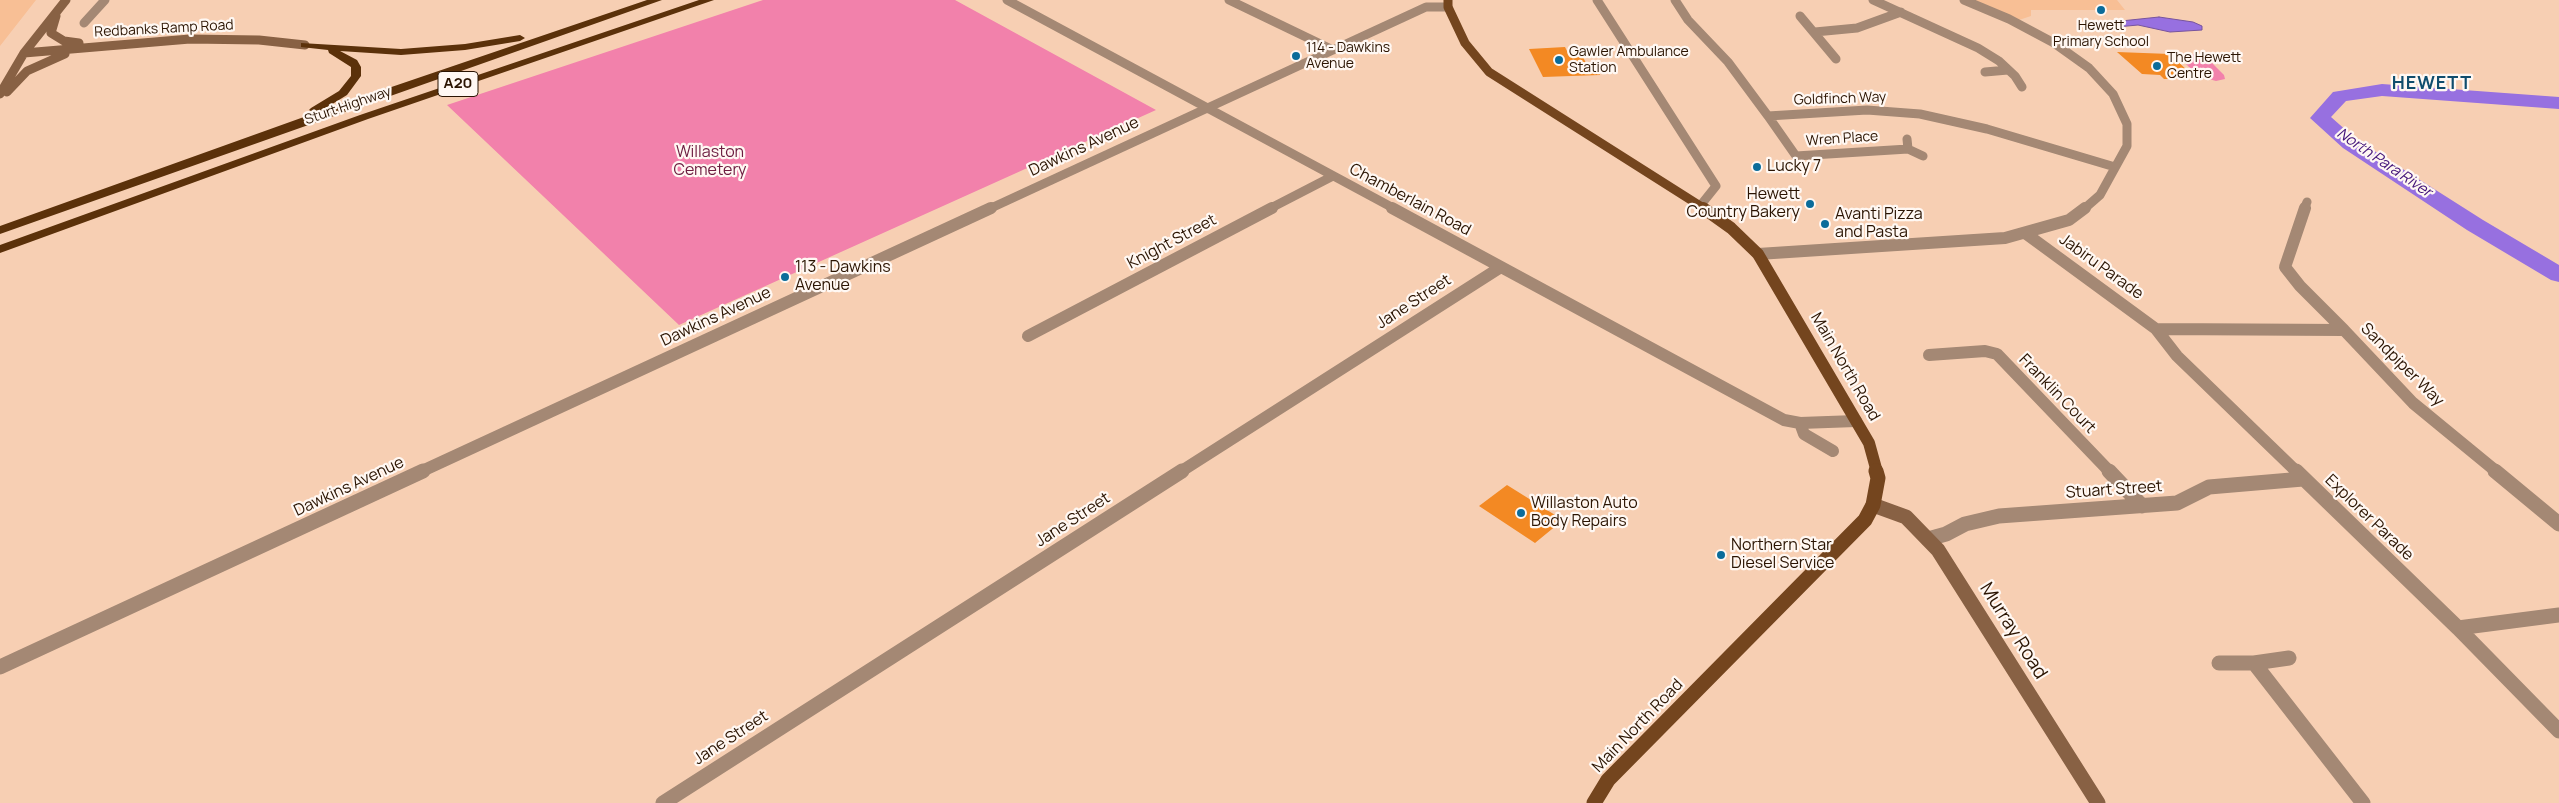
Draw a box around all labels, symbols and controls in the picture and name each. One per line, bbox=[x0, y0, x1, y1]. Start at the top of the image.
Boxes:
marker: Hewett Primary School bbox=[2095, 4, 2107, 16]
street label: Redbanks Ramp Road bbox=[94, 17, 234, 41]
place label: Hewett Primary School bbox=[2053, 18, 2149, 50]
place label: 114 - Dawkins Avenue bbox=[1306, 40, 1390, 72]
place label: Gawler Ambulance Station bbox=[1569, 44, 1689, 76]
marker: 114 - Dawkins Avenue bbox=[1290, 50, 1302, 62]
place label: The Hewett Centre bbox=[2167, 50, 2241, 82]
marker: Gawler Ambulance Station bbox=[1553, 54, 1565, 66]
marker: The Hewett Centre bbox=[2151, 60, 2163, 72]
road number: A20 bbox=[438, 72, 478, 96]
district label: HEWETT bbox=[2391, 73, 2473, 95]
street label: Sturt Highway bbox=[302, 83, 394, 129]
street label: Goldfinch Way bbox=[1793, 89, 1887, 109]
street label: Dawkins Avenue bbox=[1026, 113, 1142, 181]
water label: North Para River bbox=[2333, 125, 2435, 201]
street label: Wren Place bbox=[1805, 128, 1879, 150]
park label: Willaston Cemetery bbox=[674, 143, 746, 181]
place label: Lucky 7 bbox=[1767, 157, 1821, 177]
street label: Chamberlain Road bbox=[1346, 160, 1474, 240]
marker: Lucky 7 bbox=[1751, 161, 1763, 173]
place label: Hewett Country Bakery bbox=[1686, 185, 1800, 223]
marker: Hewett Country Bakery bbox=[1804, 198, 1816, 210]
place label: Avanti Pizza and Pasta bbox=[1835, 205, 1923, 243]
street label: Knight Street bbox=[1124, 210, 1220, 274]
marker: Avanti Pizza and Pasta bbox=[1819, 218, 1831, 230]
street label: Jabiru Parade bbox=[2055, 230, 2147, 304]
place label: 113 - Dawkins Avenue bbox=[795, 258, 891, 296]
marker: 113 - Dawkins Avenue bbox=[779, 271, 791, 283]
street label: Jane Street bbox=[1373, 271, 1455, 333]
street label: Dawkins Avenue bbox=[658, 283, 774, 351]
street label: Main North Road bbox=[1806, 309, 1884, 425]
street label: Sandpiper Way bbox=[2356, 319, 2448, 411]
street label: Franklin Court bbox=[2014, 350, 2100, 438]
street label: Dawkins Avenue bbox=[291, 453, 407, 521]
street label: Explorer Parade bbox=[2321, 471, 2417, 565]
street label: Stuart Street bbox=[2065, 477, 2163, 503]
street label: Jane Street bbox=[1032, 489, 1114, 551]
place label: Willaston Auto Body Repairs bbox=[1531, 494, 1638, 532]
marker: Willaston Auto Body Repairs bbox=[1515, 507, 1527, 519]
place label: Northern Star Diesel Service bbox=[1731, 536, 1834, 574]
marker: Northern Star Diesel Service bbox=[1715, 549, 1727, 561]
street label: Murray Road bbox=[1974, 579, 2052, 683]
street label: Main North Road bbox=[1589, 675, 1687, 777]
street label: Jane Street bbox=[690, 707, 772, 769]

